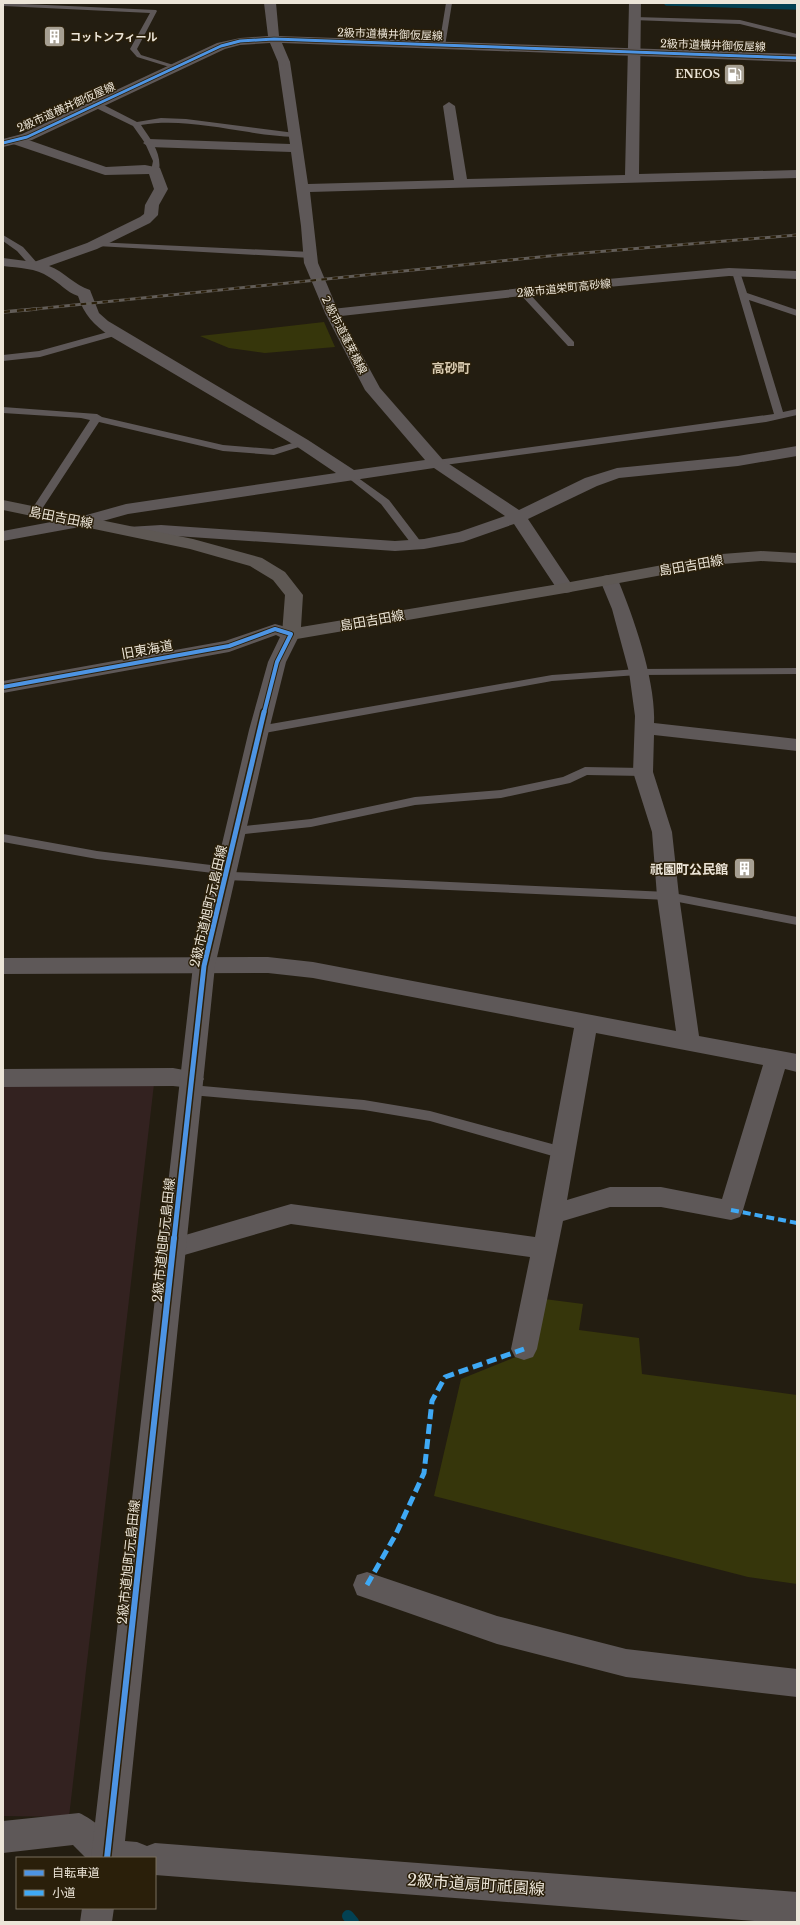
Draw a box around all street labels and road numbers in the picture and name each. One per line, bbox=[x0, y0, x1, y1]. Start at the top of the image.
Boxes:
street label: 2級市道横井御仮屋線 bbox=[337, 25, 443, 43]
street label: 2級市道横井御仮屋線 bbox=[660, 36, 766, 54]
street label: 2級市道横井御仮屋線 bbox=[15, 79, 117, 135]
street label: 2級市道栄町高砂線 bbox=[516, 276, 612, 300]
street label: ２級市道蓬莱橋線 bbox=[318, 292, 370, 376]
street label: 島田吉田線 bbox=[27, 503, 94, 532]
street label: 島田吉田線 bbox=[658, 551, 725, 580]
street label: 島田吉田線 bbox=[339, 606, 406, 635]
street label: 旧東海道 bbox=[120, 637, 174, 662]
street label: 2級市道旭町元島田線 bbox=[186, 843, 231, 969]
street label: 2級市道旭町元島田線 bbox=[149, 1177, 178, 1303]
street label: 2級市道旭町元島田線 bbox=[114, 1499, 143, 1625]
street label: 2級市道扇町祇園線 bbox=[407, 1869, 545, 1899]

